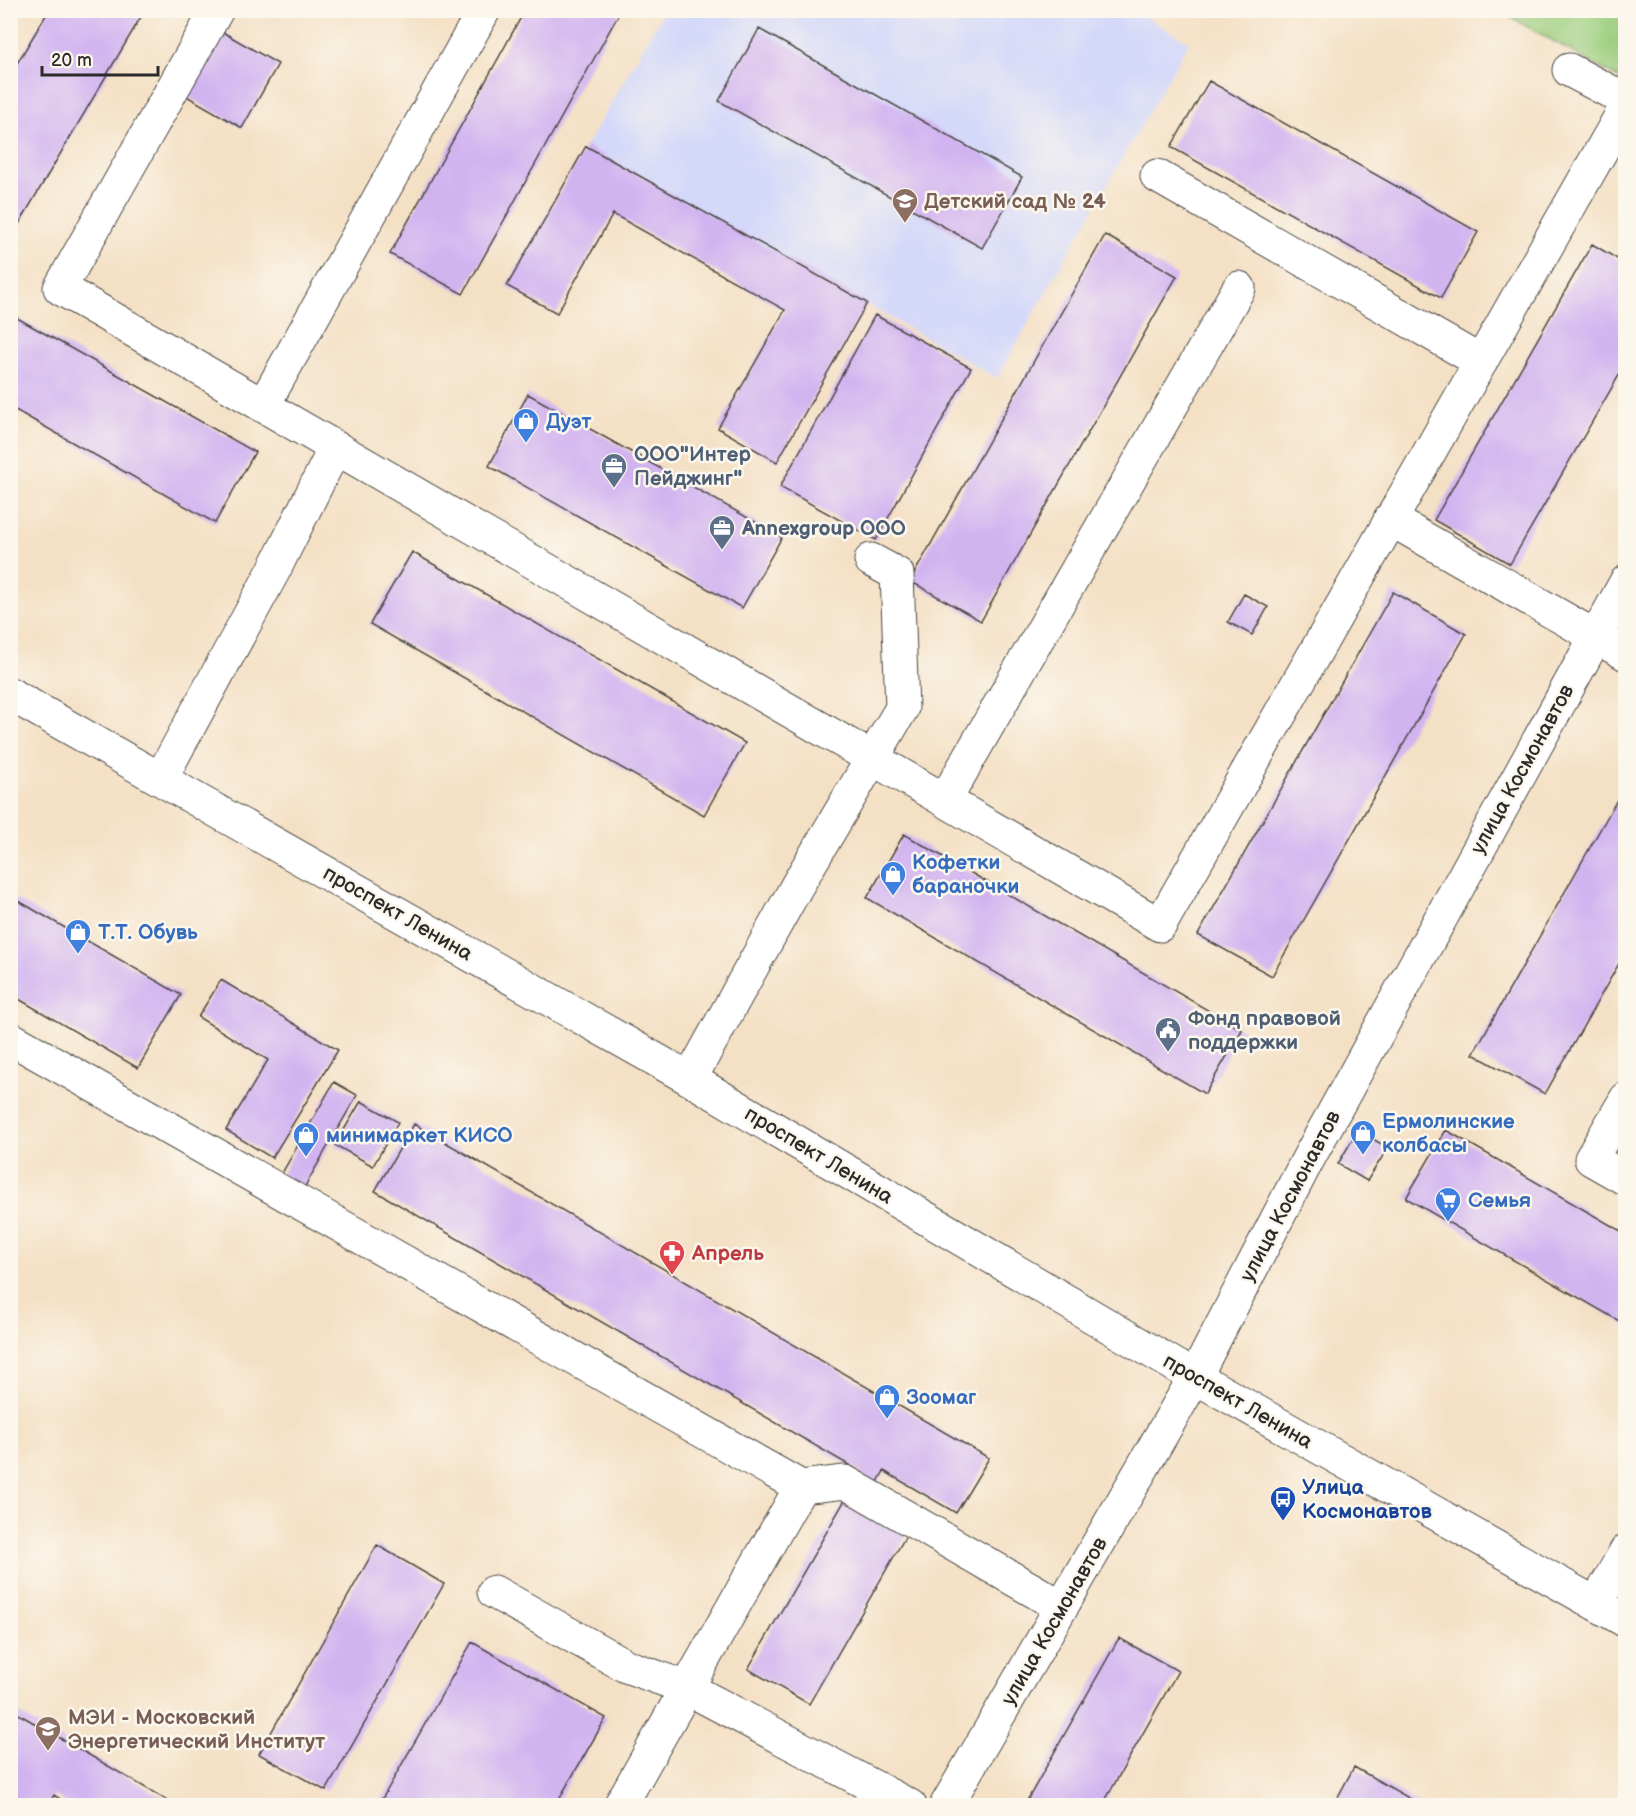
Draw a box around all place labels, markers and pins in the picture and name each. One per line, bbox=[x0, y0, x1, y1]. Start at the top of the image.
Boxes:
school or university icon: Детский сад № 24 bbox=[890, 186, 920, 224]
place label: Детский сад № 24 bbox=[924, 189, 1107, 214]
shop icon: Дуэт bbox=[511, 406, 541, 444]
place label: Дуэт bbox=[546, 409, 591, 434]
place label: ООО"Интер Пейджинг" bbox=[634, 442, 751, 491]
office icon: ООО"Интер Пейджинг" bbox=[599, 451, 629, 489]
office icon: Annexgroup ООО bbox=[707, 513, 737, 551]
place label: Annexgroup ООО bbox=[741, 516, 906, 541]
place label: Кофетки бараночки bbox=[912, 850, 1019, 899]
shop icon: Кофетки бараночки bbox=[878, 859, 908, 897]
shop icon: Т.Т. Обувь bbox=[63, 917, 93, 955]
place label: Т.Т. Обувь bbox=[98, 920, 198, 945]
place label: Фонд правовой поддержки bbox=[1188, 1006, 1341, 1055]
public building icon: Фонд правовой поддержки bbox=[1153, 1015, 1183, 1053]
place label: Ермолинские колбасы bbox=[1382, 1109, 1515, 1158]
shop icon: Ермолинские колбасы bbox=[1348, 1118, 1378, 1156]
shop icon: минимаркет КИСО bbox=[291, 1120, 321, 1158]
place label: минимаркет КИСО bbox=[326, 1123, 513, 1148]
supermarket icon: Семья bbox=[1433, 1185, 1463, 1223]
place label: Семья bbox=[1468, 1188, 1531, 1213]
pharmacy icon: Апрель bbox=[657, 1238, 687, 1276]
place label: Апрель bbox=[691, 1241, 764, 1266]
shop icon: Зоомаг bbox=[872, 1382, 902, 1420]
place label: Зоомаг bbox=[906, 1385, 977, 1410]
place label: Улица Космонавтов bbox=[1302, 1475, 1433, 1524]
bus stop icon: Улица Космонавтов bbox=[1268, 1484, 1298, 1522]
place label: МЭИ - Московский Энергетический Институт bbox=[68, 1705, 325, 1754]
school or university icon: МЭИ - Московский Энергетический Институт bbox=[33, 1714, 63, 1752]

